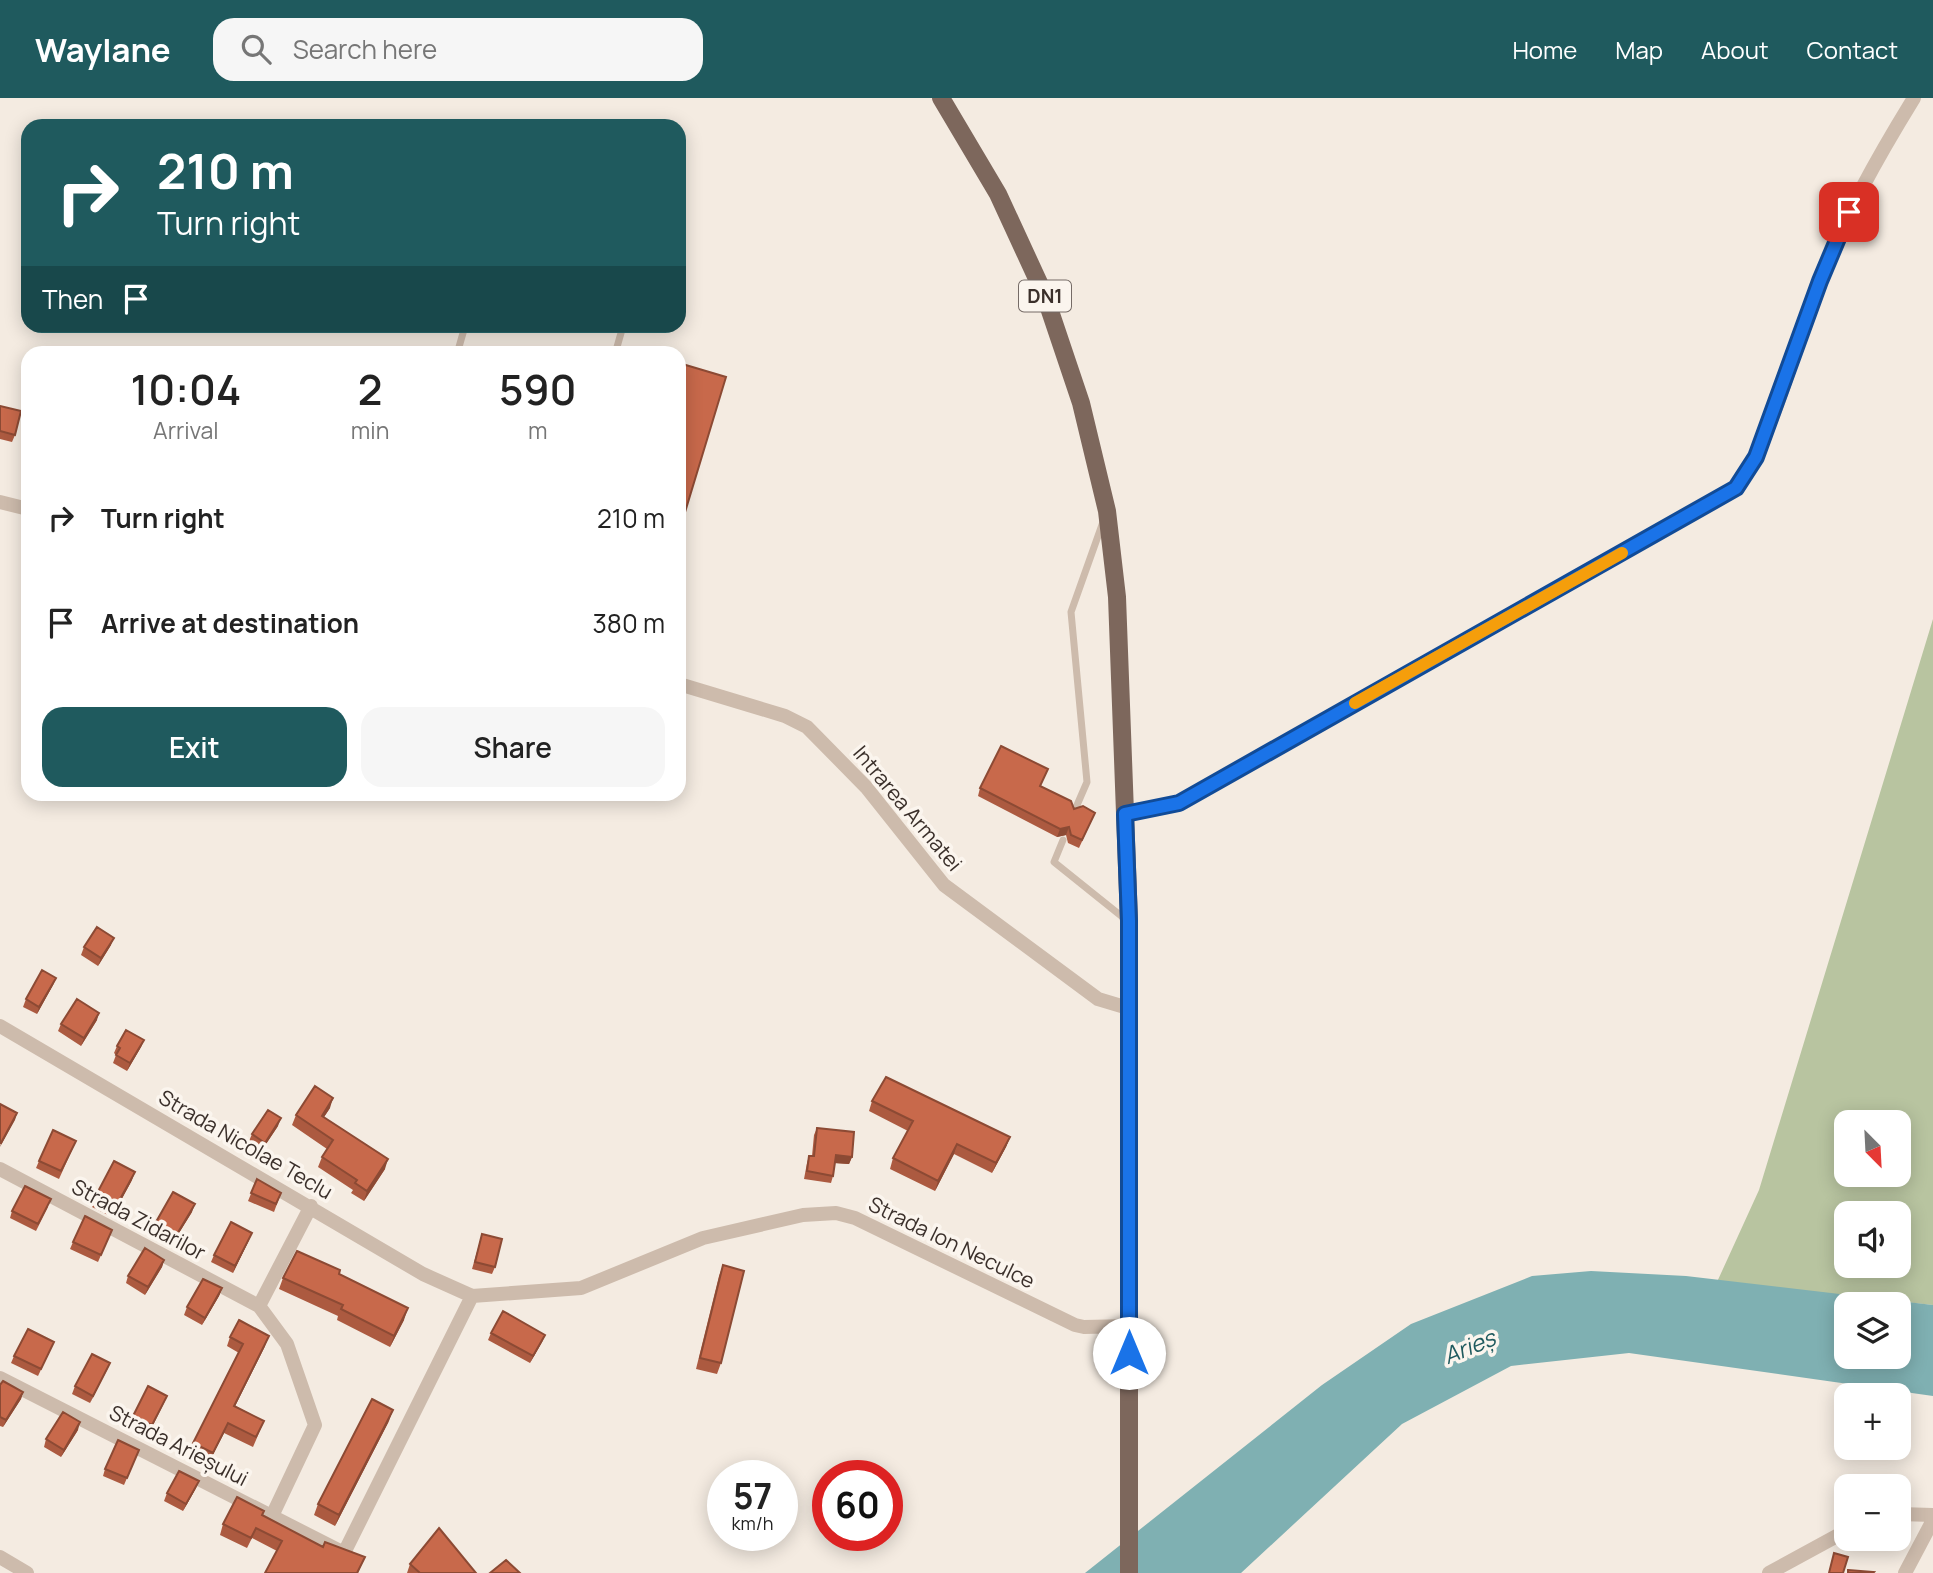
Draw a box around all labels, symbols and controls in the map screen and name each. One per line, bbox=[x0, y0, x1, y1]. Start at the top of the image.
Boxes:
search box bbox=[213, 18, 703, 81]
text: Waylane bbox=[35, 27, 171, 72]
icon: search bbox=[237, 30, 275, 68]
text: Search here bbox=[293, 31, 437, 67]
text: Home bbox=[1512, 33, 1577, 66]
text: Map bbox=[1615, 33, 1663, 66]
text: About bbox=[1701, 33, 1769, 66]
text: Contact bbox=[1807, 33, 1898, 66]
text: 210 m bbox=[157, 137, 294, 204]
icon: right bbox=[42, 147, 133, 238]
pin bbox=[1819, 182, 1879, 242]
icon: arrive bbox=[1830, 193, 1868, 231]
text: Turn right bbox=[157, 201, 300, 245]
icon: arrive bbox=[117, 280, 155, 318]
road number: DN1 bbox=[1019, 280, 1071, 312]
text: Then bbox=[42, 281, 103, 317]
text: 10:04 bbox=[131, 360, 241, 418]
text: 2 bbox=[358, 360, 382, 418]
text: 590 bbox=[499, 360, 576, 418]
text: Arrival bbox=[153, 414, 219, 446]
text: min bbox=[351, 414, 389, 446]
text: m bbox=[528, 414, 547, 446]
icon: right bbox=[42, 499, 80, 537]
text: Turn right bbox=[101, 500, 225, 536]
text: 210 m bbox=[597, 500, 665, 536]
icon: arrive bbox=[42, 604, 80, 642]
text: Arrive at destination bbox=[101, 605, 359, 641]
text: 380 m bbox=[592, 605, 665, 641]
button: Exit bbox=[42, 707, 347, 787]
button: Share bbox=[361, 707, 665, 787]
street label: Intrarea Armatei bbox=[847, 739, 969, 877]
street label: Strada Nicolae Teclu bbox=[154, 1083, 338, 1205]
north arrow bbox=[1834, 1110, 1911, 1186]
map controls bbox=[1834, 1110, 1911, 1551]
street label: Strada Zidarilor bbox=[67, 1172, 211, 1266]
street label: Strada Ion Neculce bbox=[864, 1190, 1040, 1294]
button: sound bbox=[1834, 1201, 1911, 1278]
button: layers bbox=[1834, 1292, 1911, 1369]
position arrow bbox=[1092, 1316, 1166, 1390]
water label: Arieș bbox=[1438, 1320, 1502, 1371]
button: + bbox=[1834, 1383, 1911, 1460]
street label: Strada Arieșului bbox=[105, 1398, 253, 1492]
speed limit sign: 60 bbox=[812, 1460, 903, 1551]
text: 57 bbox=[733, 1472, 772, 1520]
button: − bbox=[1834, 1474, 1911, 1551]
text: km/h bbox=[732, 1511, 773, 1535]

